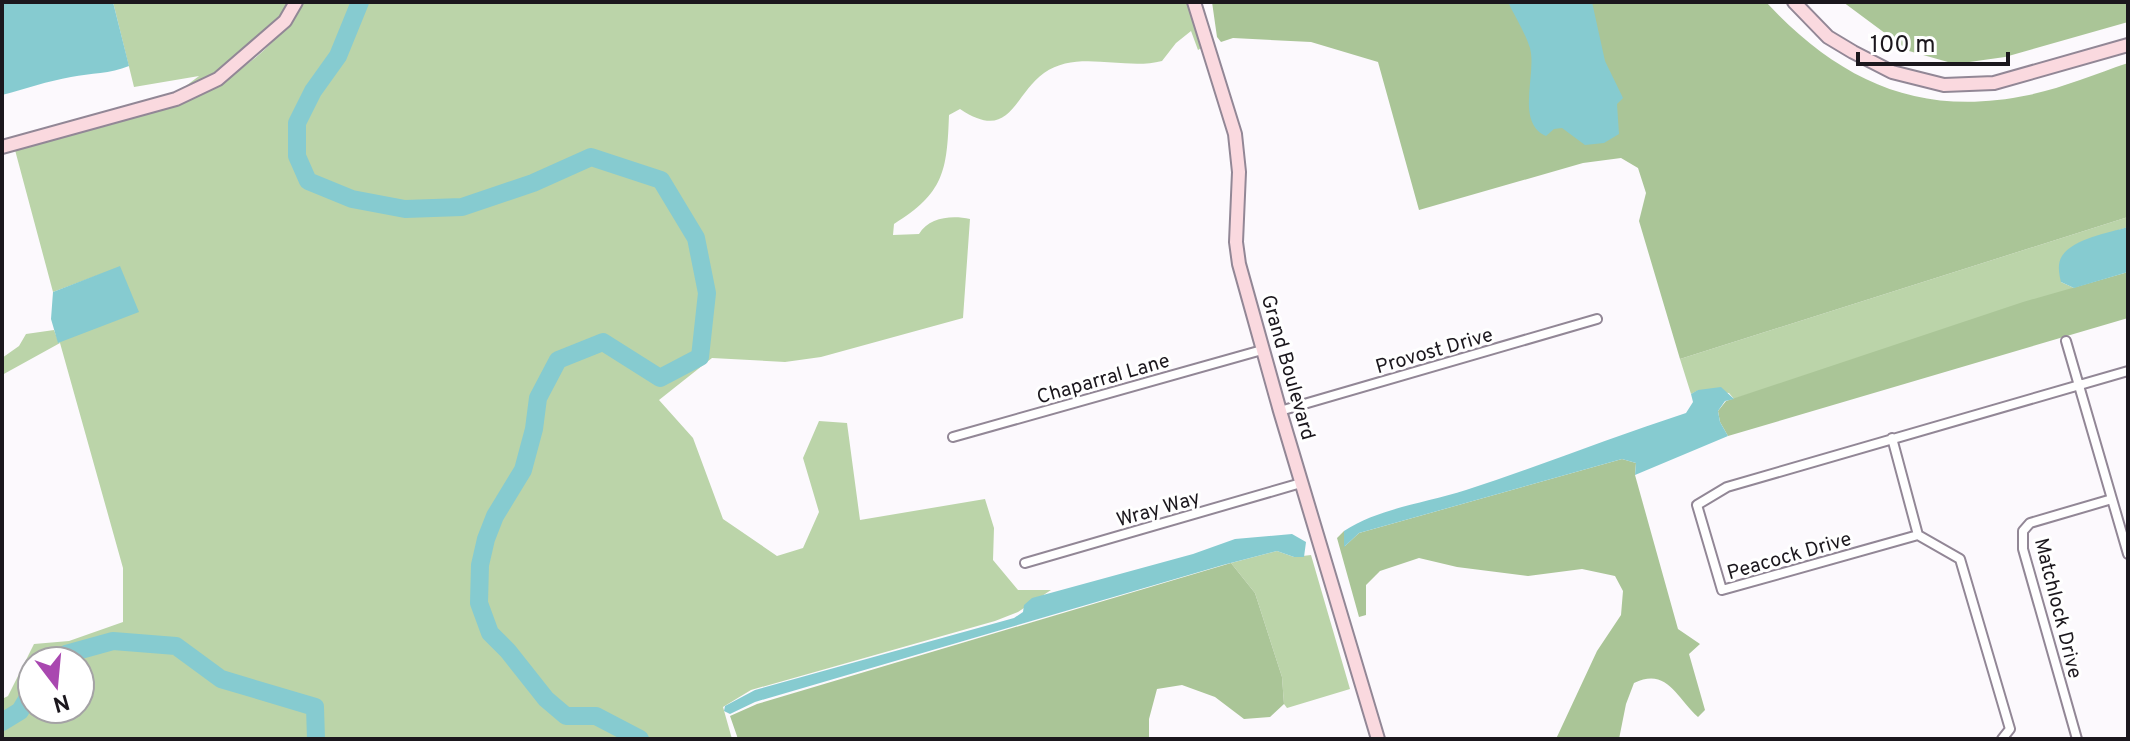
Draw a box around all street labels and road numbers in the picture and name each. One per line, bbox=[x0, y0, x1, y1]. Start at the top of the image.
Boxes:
street label: Grand Boulevard bbox=[1254, 292, 1320, 443]
street label: Provost Drive bbox=[1373, 323, 1496, 381]
street label: Chaparral Lane bbox=[1034, 349, 1173, 411]
street label: Wray Way bbox=[1114, 486, 1203, 534]
street label: Peacock Drive bbox=[1724, 527, 1855, 587]
street label: Matchlock Drive bbox=[2027, 536, 2087, 681]

